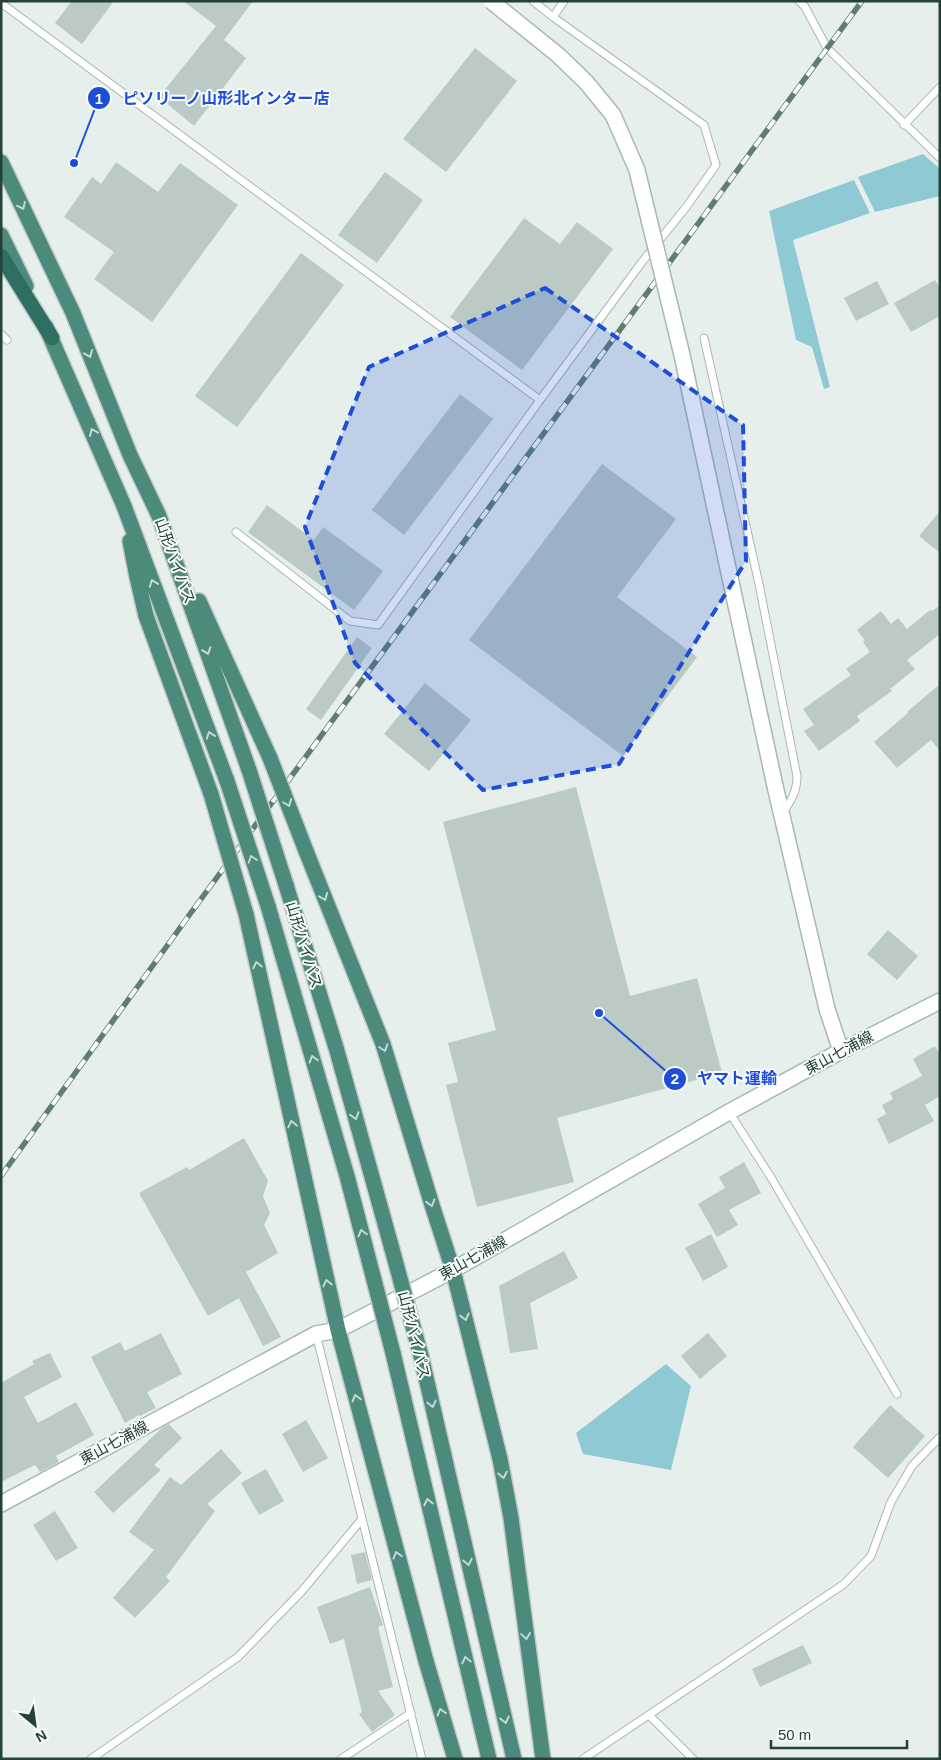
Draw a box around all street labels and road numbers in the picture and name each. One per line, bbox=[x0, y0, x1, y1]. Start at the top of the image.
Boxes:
street label: 山形バイパス bbox=[152, 516, 199, 606]
street label: 山形バイパス bbox=[283, 899, 326, 990]
street label: 東山七浦線 bbox=[802, 1027, 876, 1078]
street label: 東山七浦線 bbox=[436, 1232, 510, 1283]
street label: 山形バイパス bbox=[395, 1289, 434, 1380]
street label: 東山七浦線 bbox=[77, 1417, 151, 1468]

